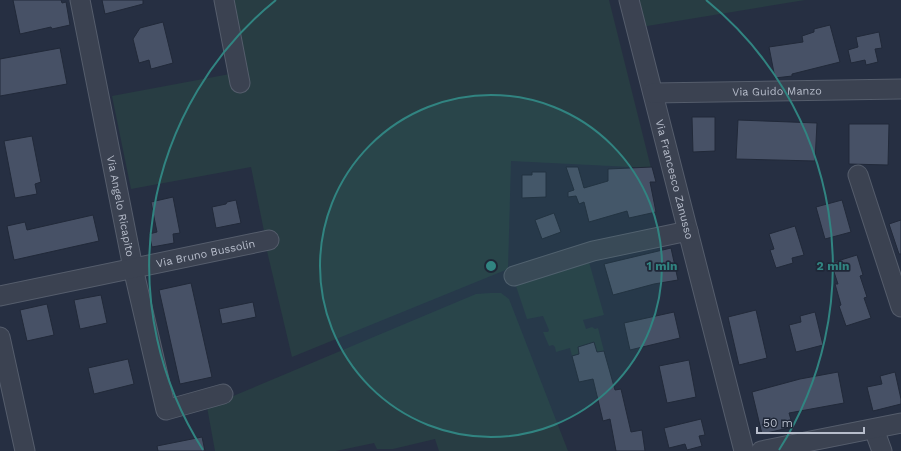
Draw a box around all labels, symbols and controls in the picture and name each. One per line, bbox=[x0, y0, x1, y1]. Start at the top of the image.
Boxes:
street label: Via Guido Manzo bbox=[732, 84, 822, 98]
street label: Via Francesco Zanusso bbox=[653, 118, 696, 241]
street label: Via Angelo Ricapito bbox=[104, 154, 137, 258]
street label: Via Bruno Bussolin bbox=[155, 237, 256, 270]
centre of rings bbox=[484, 259, 498, 273]
text: 1 min bbox=[647, 259, 677, 273]
text: 2 min bbox=[817, 259, 849, 273]
scale bar bbox=[757, 409, 864, 435]
text: 50 m bbox=[763, 416, 793, 430]

